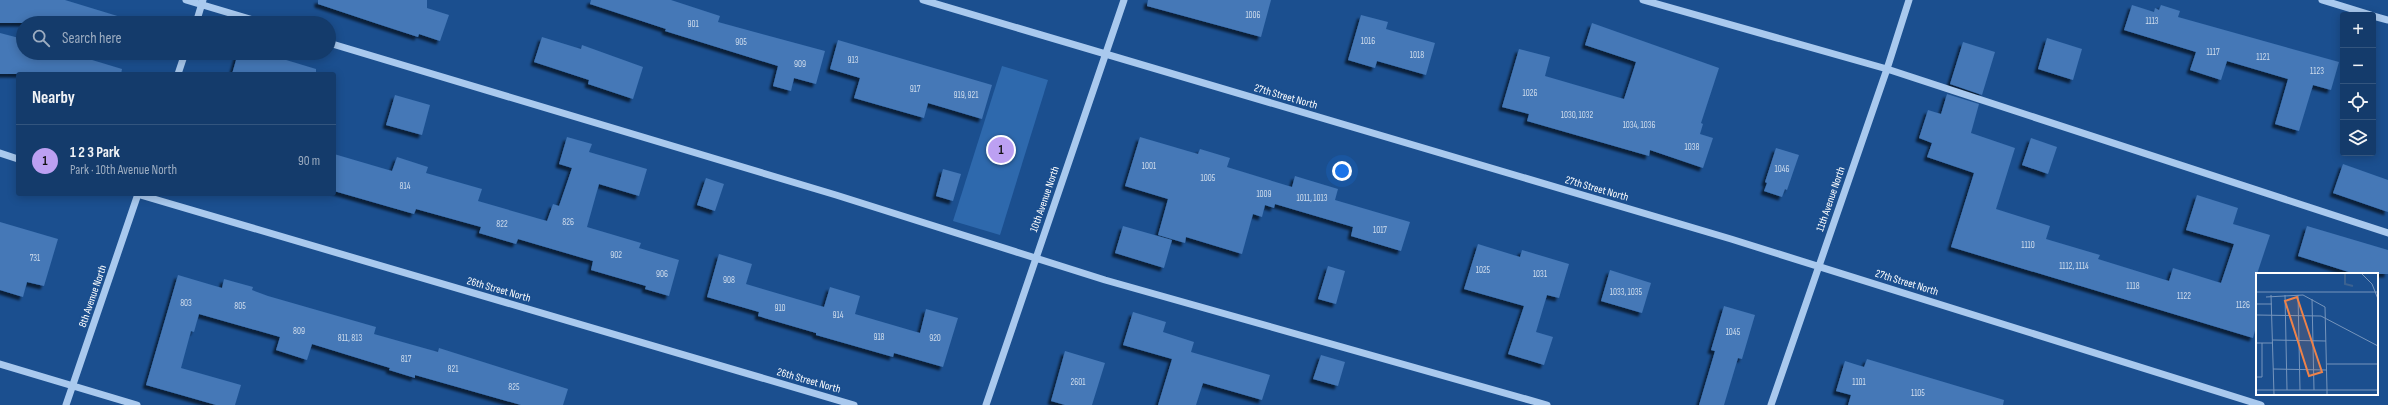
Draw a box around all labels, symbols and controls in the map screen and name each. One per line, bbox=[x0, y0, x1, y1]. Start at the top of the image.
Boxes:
house number: 1006 bbox=[1245, 10, 1261, 21]
map controls bbox=[2340, 12, 2376, 156]
button: + bbox=[2340, 12, 2376, 48]
search box bbox=[16, 16, 336, 60]
house number: 1113 bbox=[2145, 16, 2159, 27]
house number: 901 bbox=[687, 19, 699, 30]
icon: search bbox=[30, 27, 52, 49]
text: Search here bbox=[62, 29, 122, 48]
house number: 1016 bbox=[1361, 36, 1375, 47]
house number: 905 bbox=[735, 37, 747, 48]
house number: 1117 bbox=[2206, 47, 2220, 58]
button: − bbox=[2340, 48, 2376, 84]
house number: 1018 bbox=[1410, 50, 1424, 61]
house number: 1121 bbox=[2256, 52, 2270, 63]
house number: 913 bbox=[848, 55, 859, 66]
house number: 909 bbox=[794, 59, 806, 70]
house number: 1123 bbox=[2310, 66, 2324, 77]
street label: 27th Street North bbox=[1253, 81, 1319, 112]
house number: 917 bbox=[910, 84, 921, 95]
button: locate bbox=[2340, 84, 2376, 120]
text: Nearby bbox=[32, 88, 75, 108]
house number: 1026 bbox=[1523, 88, 1537, 99]
house number: 919, 921 bbox=[954, 90, 979, 101]
house number: 1030, 1032 bbox=[1561, 110, 1594, 121]
house number: 1034, 1036 bbox=[1623, 120, 1655, 131]
button: layers bbox=[2340, 120, 2376, 156]
pin: 1 bbox=[988, 135, 1014, 165]
house number: 1038 bbox=[1685, 142, 1699, 153]
text: 1 2 3 Park bbox=[70, 143, 120, 162]
text: 1 bbox=[42, 153, 48, 169]
text: 90 m bbox=[298, 153, 320, 169]
house number: 1001 bbox=[1142, 161, 1157, 172]
your location bbox=[1332, 161, 1352, 181]
text: Park · 10th Avenue North bbox=[70, 162, 177, 178]
street label: 10th Avenue North bbox=[1027, 164, 1062, 234]
house number: 1046 bbox=[1775, 164, 1789, 175]
street label: 11th Avenue North bbox=[1813, 165, 1848, 233]
house number: 1005 bbox=[1201, 173, 1216, 184]
street label: 27th Street North bbox=[1564, 173, 1630, 204]
house number: 814 bbox=[400, 181, 411, 192]
house number: 1009 bbox=[1256, 189, 1272, 200]
house number: 1011, 1013 bbox=[1297, 193, 1328, 204]
house number: 826 bbox=[562, 217, 574, 228]
house number: 822 bbox=[496, 219, 508, 230]
house number: 1017 bbox=[1373, 225, 1387, 236]
house number: 1110 bbox=[2021, 240, 2035, 251]
house number: 902 bbox=[610, 250, 622, 261]
house number: 731 bbox=[30, 253, 41, 264]
house number: 1112, 1114 bbox=[2059, 261, 2089, 272]
street label: 8th Avenue North bbox=[76, 263, 109, 329]
house number: 1025 bbox=[1476, 265, 1491, 276]
street label: 27th Street North bbox=[1874, 267, 1940, 298]
house number: 906 bbox=[656, 269, 668, 280]
house number: 1031 bbox=[1533, 269, 1548, 280]
inset map bbox=[2256, 273, 2378, 395]
street label: 26th Street North bbox=[466, 274, 532, 305]
house number: 908 bbox=[723, 275, 735, 286]
house number: 1118 bbox=[2126, 281, 2140, 292]
house number: 1033, 1035 bbox=[1610, 287, 1643, 298]
house number: 1122 bbox=[2177, 291, 2191, 302]
house number: 803 bbox=[180, 298, 192, 309]
house number: 1126 bbox=[2236, 300, 2250, 311]
house number: 805 bbox=[234, 301, 246, 312]
house number: 910 bbox=[774, 303, 786, 314]
house number: 914 bbox=[833, 310, 844, 321]
house number: 809 bbox=[293, 326, 305, 337]
house number: 1045 bbox=[1726, 327, 1741, 338]
house number: 918 bbox=[873, 332, 885, 343]
house number: 811, 813 bbox=[338, 333, 362, 344]
house number: 920 bbox=[929, 333, 941, 344]
house number: 817 bbox=[401, 354, 412, 365]
house number: 821 bbox=[448, 364, 459, 375]
street label: 26th Street North bbox=[776, 365, 842, 396]
house number: 2601 bbox=[1071, 377, 1086, 388]
house number: 1101 bbox=[1852, 377, 1867, 388]
house number: 825 bbox=[508, 382, 520, 393]
house number: 1105 bbox=[1911, 388, 1925, 399]

